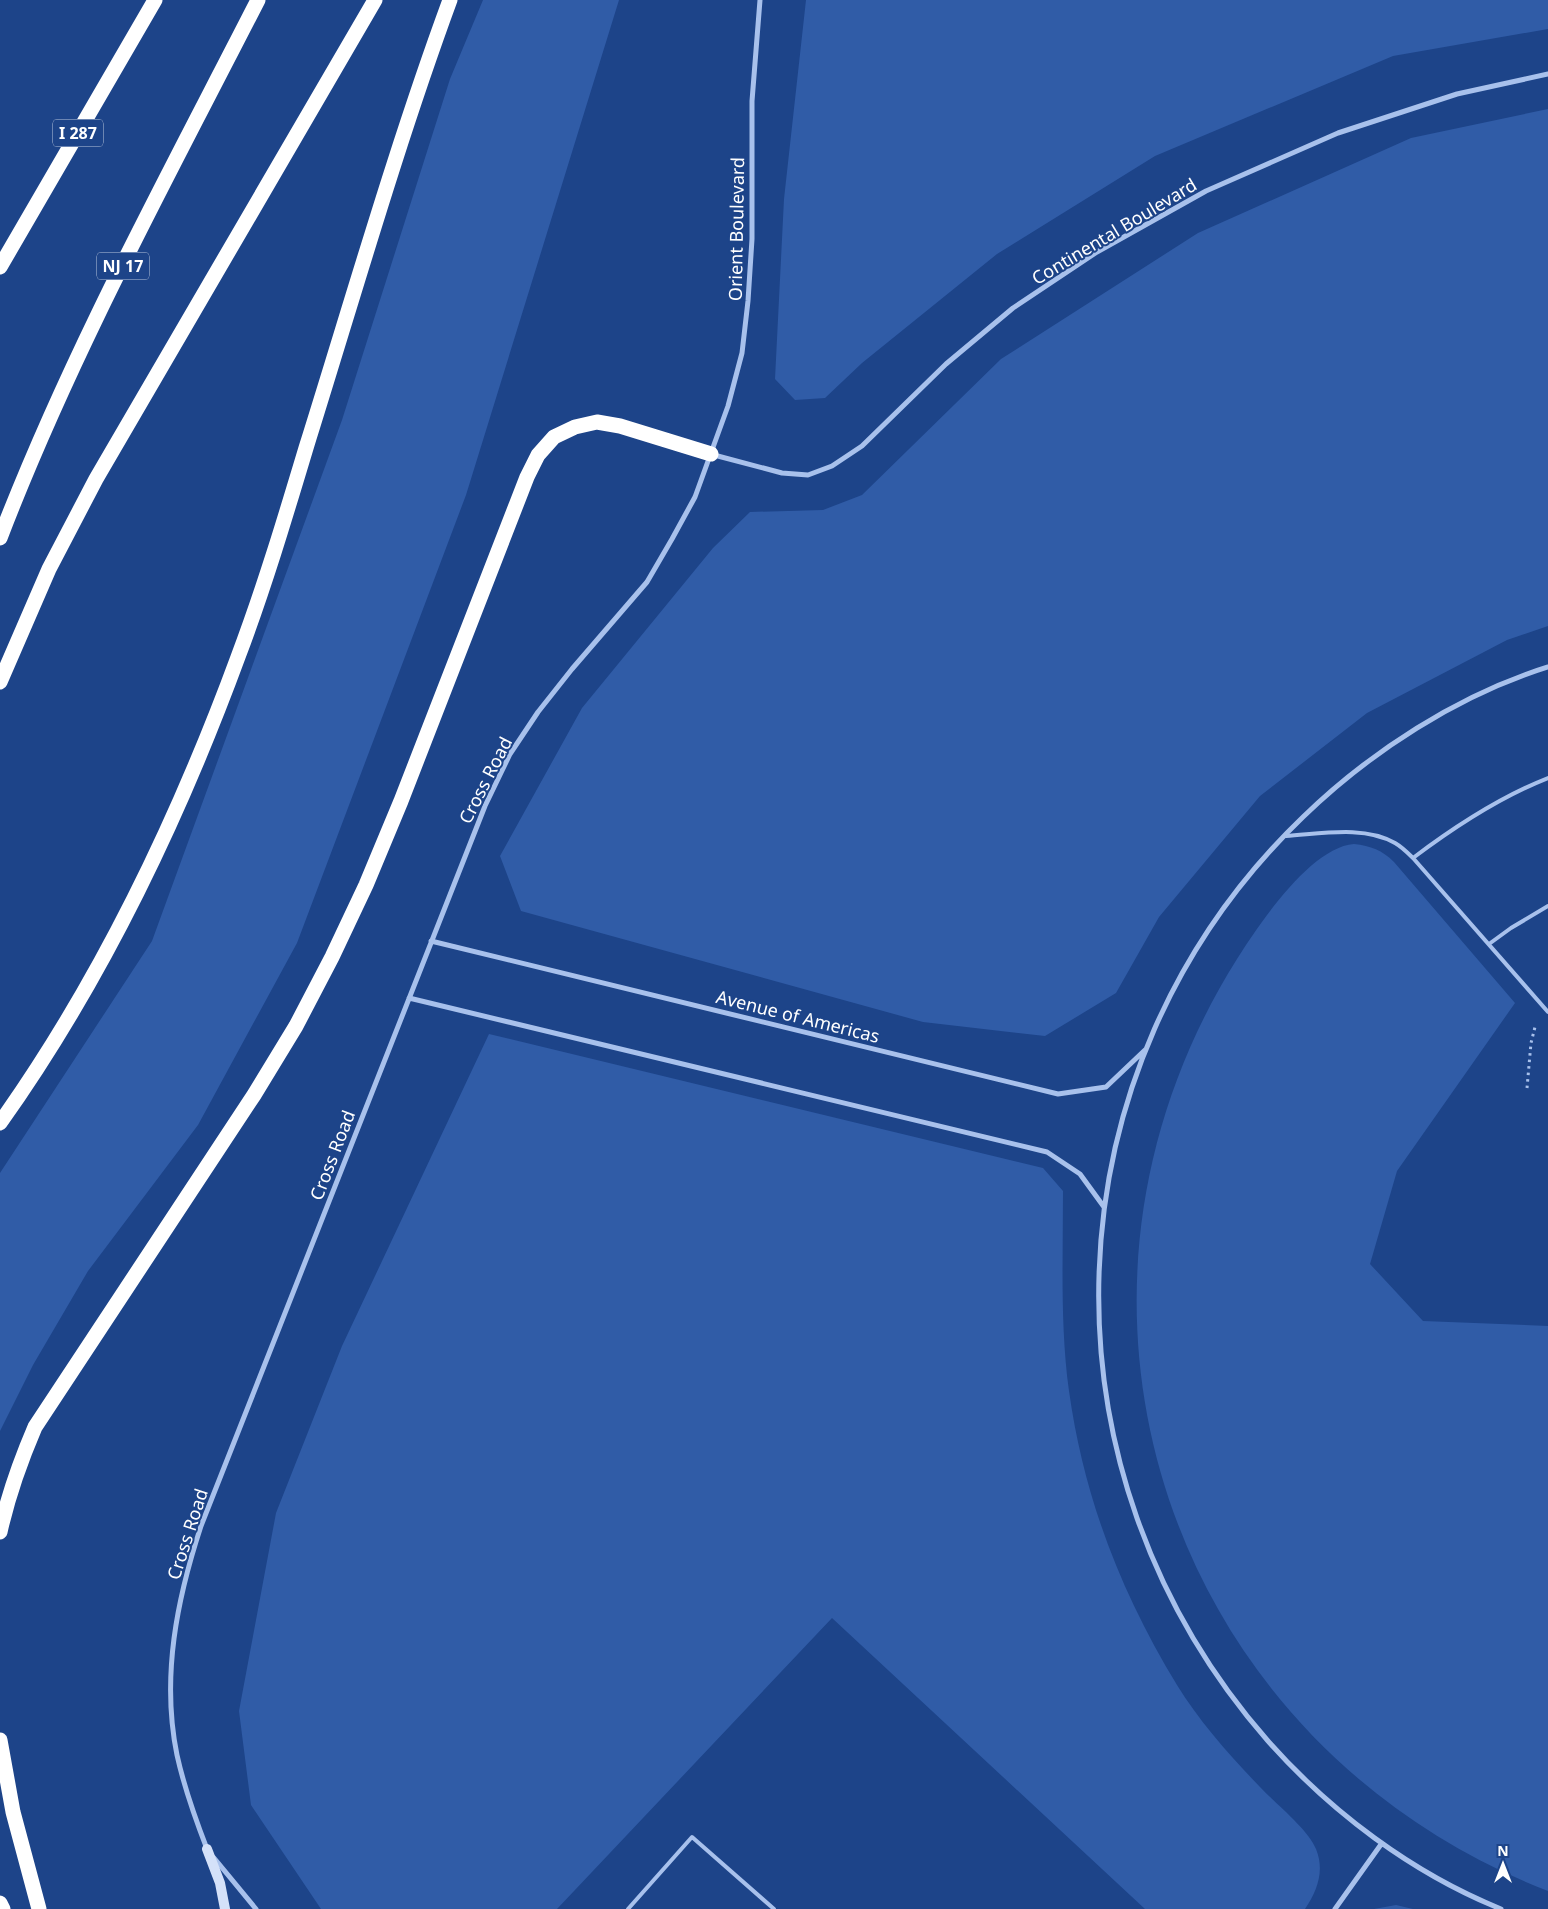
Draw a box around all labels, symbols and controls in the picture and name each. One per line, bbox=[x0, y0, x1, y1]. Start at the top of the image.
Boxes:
road number: I 287 bbox=[53, 120, 103, 146]
street label: Orient Boulevard bbox=[723, 157, 749, 301]
street label: Continental Boulevard bbox=[1027, 172, 1201, 290]
road number: NJ 17 bbox=[97, 252, 149, 280]
street label: Cross Road bbox=[453, 732, 517, 828]
street label: Avenue of Americas bbox=[714, 984, 882, 1048]
street label: Cross Road bbox=[304, 1107, 360, 1203]
street label: Cross Road bbox=[161, 1485, 213, 1583]
north arrow bbox=[1478, 1839, 1528, 1889]
text: N bbox=[1497, 1841, 1509, 1860]

